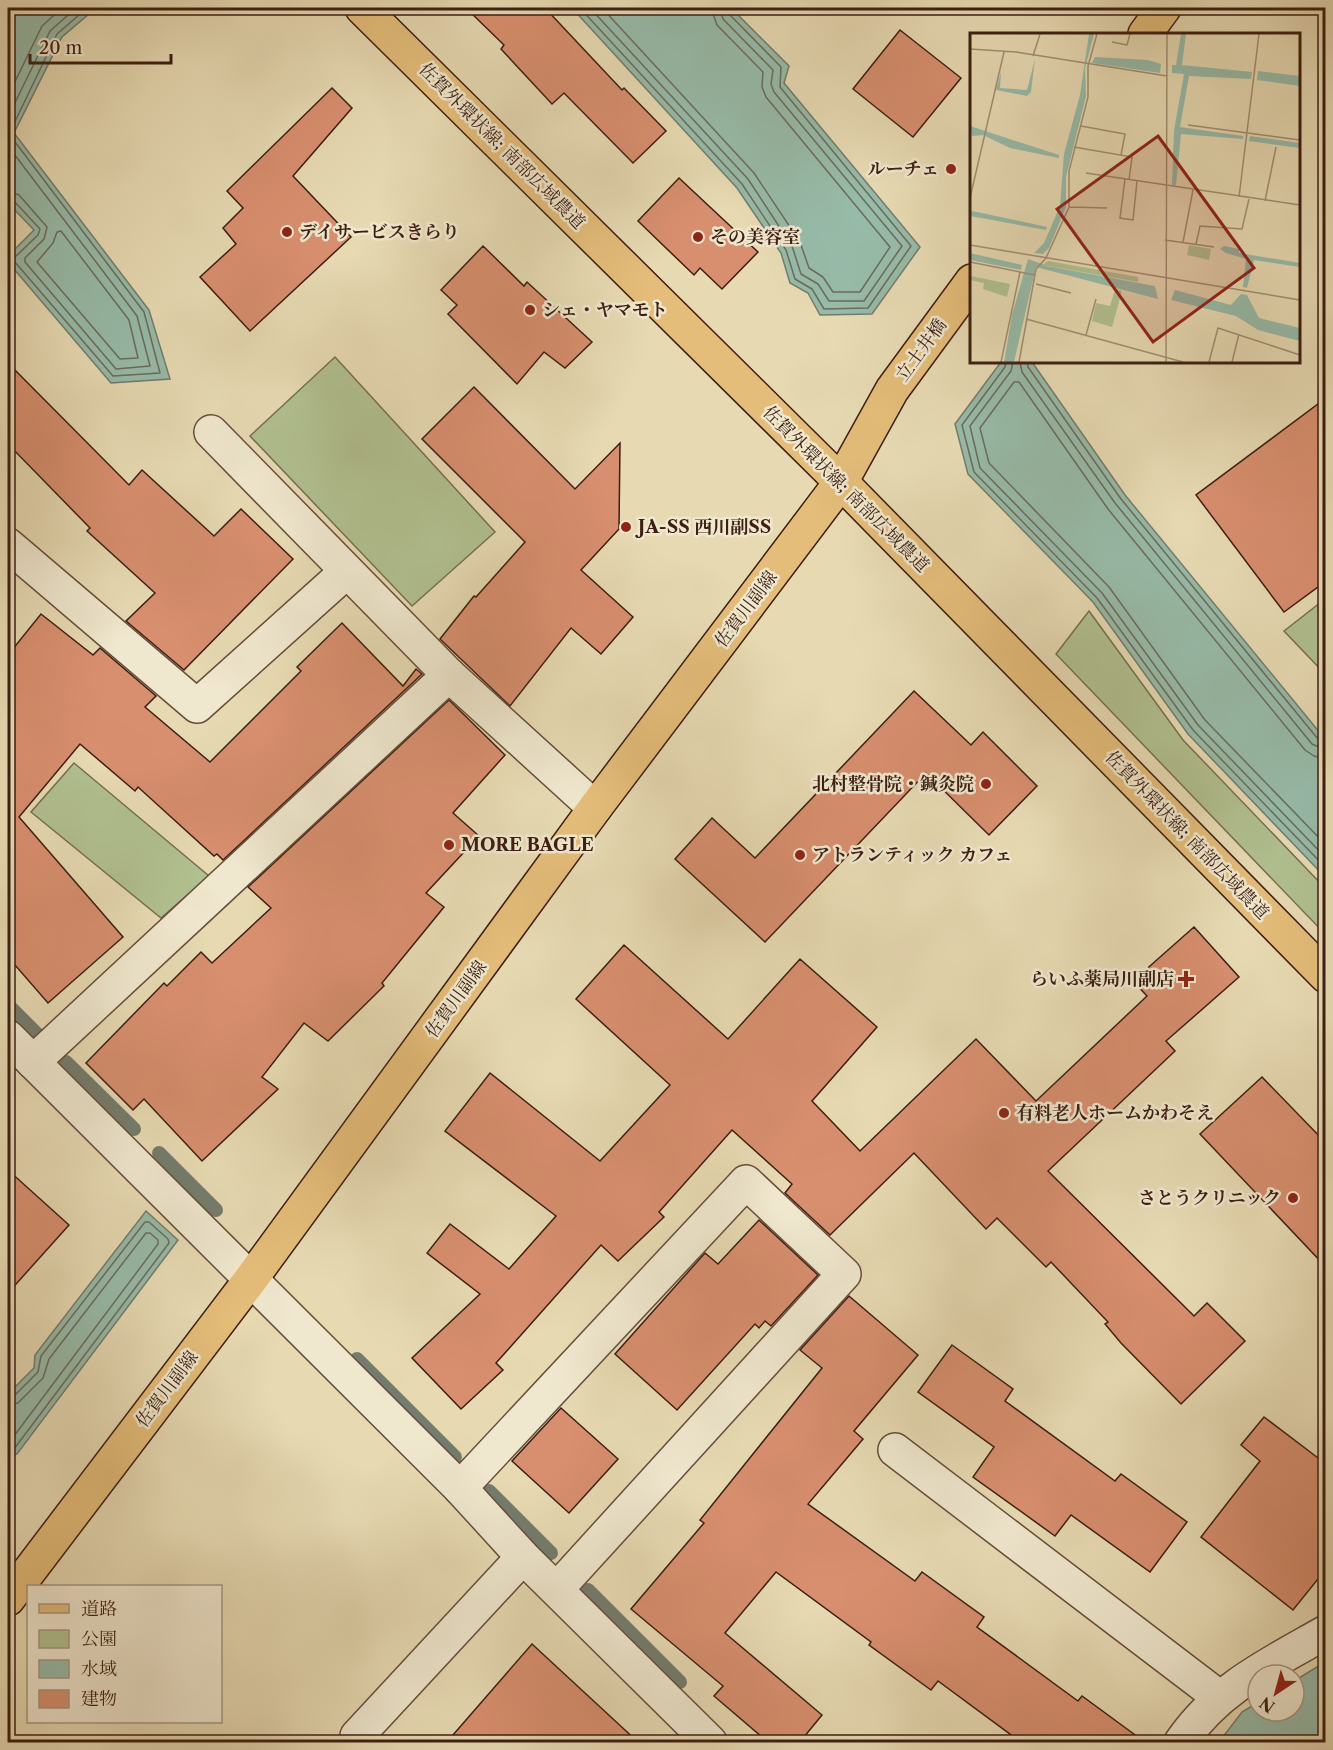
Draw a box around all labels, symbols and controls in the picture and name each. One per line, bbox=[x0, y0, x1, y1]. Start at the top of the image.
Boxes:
scale bar bbox=[30, 27, 171, 65]
inset map bbox=[970, 33, 1300, 363]
text: 20 m bbox=[39, 37, 83, 59]
street label: 佐賀外環状線; 南部広域農道 bbox=[414, 58, 590, 234]
place label: ルーチェ bbox=[868, 158, 939, 180]
marker: ルーチェ bbox=[944, 162, 958, 176]
place label: デイサービスきらり bbox=[299, 221, 460, 243]
marker: デイサービスきらり bbox=[280, 225, 294, 239]
place label: その美容室 bbox=[710, 226, 800, 248]
marker: その美容室 bbox=[691, 230, 705, 244]
place label: シェ・ヤマモト bbox=[542, 299, 668, 321]
marker: シェ・ヤマモト bbox=[523, 303, 537, 317]
street label: 立土井橋 bbox=[891, 314, 951, 386]
street label: 佐賀外環状線; 南部広域農道 bbox=[758, 401, 934, 577]
place label: JA-SS 西川副SS bbox=[635, 516, 771, 538]
marker: JA-SS 西川副SS bbox=[619, 520, 633, 534]
street label: 佐賀川副線 bbox=[710, 566, 782, 652]
street label: 佐賀外環状線; 南部広域農道 bbox=[1101, 746, 1273, 924]
place label: 北村整骨院・鍼灸院 bbox=[812, 773, 974, 795]
marker: 北村整骨院・鍼灸院 bbox=[979, 777, 993, 791]
place label: MORE BAGLE bbox=[461, 834, 594, 856]
marker: MORE BAGLE bbox=[442, 838, 456, 852]
place label: アトランティック カフェ bbox=[812, 844, 1012, 866]
marker: アトランティック カフェ bbox=[793, 848, 807, 862]
street label: 佐賀川副線 bbox=[421, 956, 491, 1042]
place label: らいふ薬局川副店 bbox=[1030, 968, 1174, 990]
marker: らいふ薬局川副店 bbox=[1179, 972, 1193, 986]
place label: 有料老人ホームかわそえ bbox=[1016, 1102, 1214, 1124]
marker: 有料老人ホームかわそえ bbox=[997, 1106, 1011, 1120]
place label: さとうクリニック bbox=[1138, 1187, 1281, 1209]
marker: さとうクリニック bbox=[1286, 1191, 1300, 1205]
street label: 佐賀川副線 bbox=[131, 1346, 203, 1432]
legend bbox=[27, 1585, 222, 1723]
text: 道路 bbox=[81, 1598, 117, 1620]
text: 公園 bbox=[81, 1628, 117, 1650]
text: 水域 bbox=[81, 1658, 117, 1680]
north arrow bbox=[1246, 1663, 1306, 1723]
text: 建物 bbox=[81, 1688, 117, 1710]
text: N bbox=[1256, 1693, 1279, 1717]

